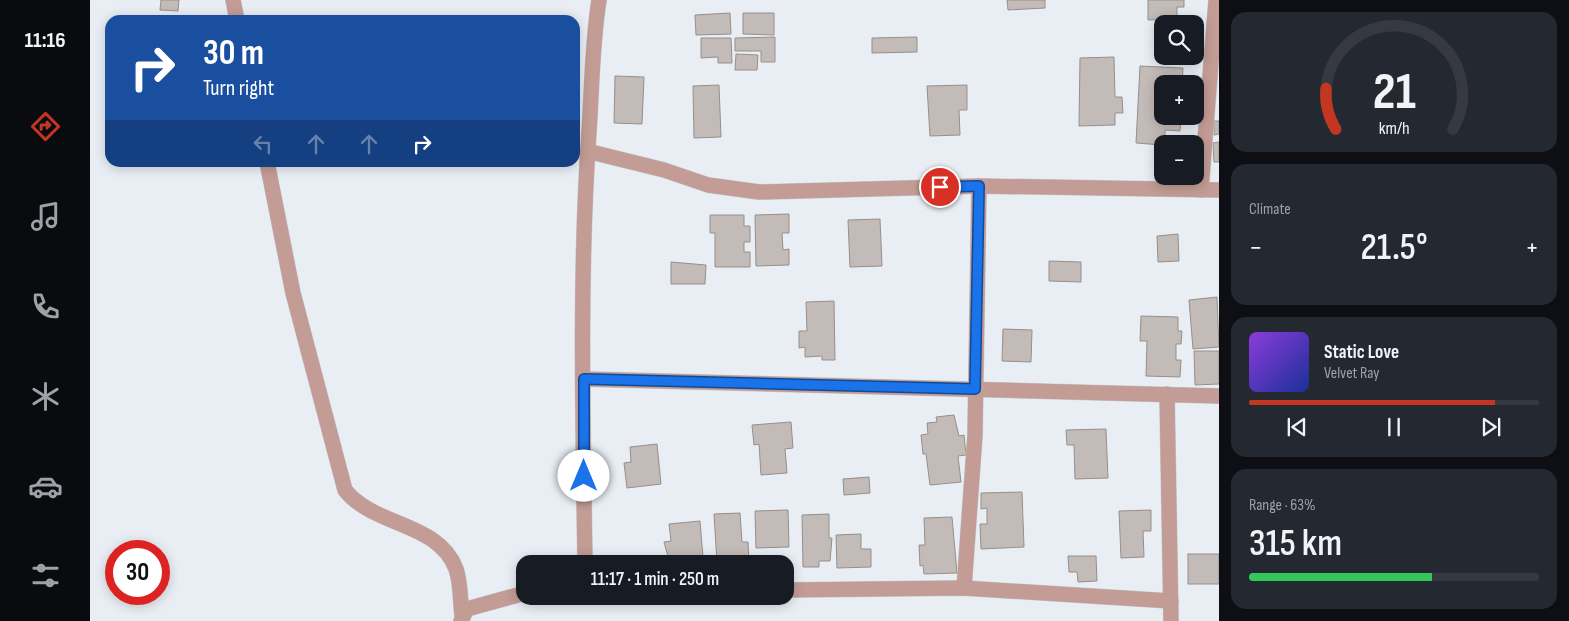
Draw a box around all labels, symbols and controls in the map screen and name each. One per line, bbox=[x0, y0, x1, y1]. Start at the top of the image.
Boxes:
map controls bbox=[1154, 15, 1204, 185]
button: search bbox=[1154, 15, 1204, 65]
text: 11:16 bbox=[24, 27, 66, 54]
text: 30 m bbox=[203, 32, 264, 75]
icon: right bbox=[120, 35, 185, 100]
text: 21 bbox=[1372, 61, 1416, 124]
text: Turn right bbox=[203, 75, 274, 102]
button: + bbox=[1154, 75, 1204, 125]
icon: directions bbox=[28, 109, 63, 144]
text: km/h bbox=[1379, 118, 1409, 139]
icon: left bbox=[249, 130, 277, 158]
icon: ahead bbox=[302, 130, 330, 158]
icon: ahead bbox=[355, 130, 383, 158]
icon: right bbox=[408, 130, 436, 158]
button: − bbox=[1154, 135, 1204, 185]
pin bbox=[919, 166, 961, 208]
icon: arrive bbox=[926, 173, 954, 201]
icon: music bbox=[28, 199, 63, 234]
text: Climate bbox=[1249, 200, 1291, 219]
text: 21.5° bbox=[1360, 225, 1428, 270]
text: − bbox=[1249, 231, 1263, 264]
text: + bbox=[1525, 231, 1539, 264]
icon: phone bbox=[28, 289, 63, 324]
text: Static Love bbox=[1324, 341, 1399, 364]
text: Velvet Ray bbox=[1324, 364, 1379, 383]
icon: climate bbox=[28, 379, 63, 414]
icon: previous bbox=[1283, 413, 1311, 441]
icon: pause bbox=[1380, 413, 1408, 441]
icon: next bbox=[1477, 413, 1505, 441]
position arrow bbox=[557, 449, 609, 501]
icon: car bbox=[28, 469, 63, 504]
text: Range · 63% bbox=[1249, 496, 1316, 515]
text: 315 km bbox=[1249, 521, 1342, 566]
speed limit sign: 30 bbox=[105, 540, 170, 605]
icon: filters bbox=[28, 558, 63, 593]
text: 11:17 · 1 min · 250 m bbox=[591, 568, 719, 591]

